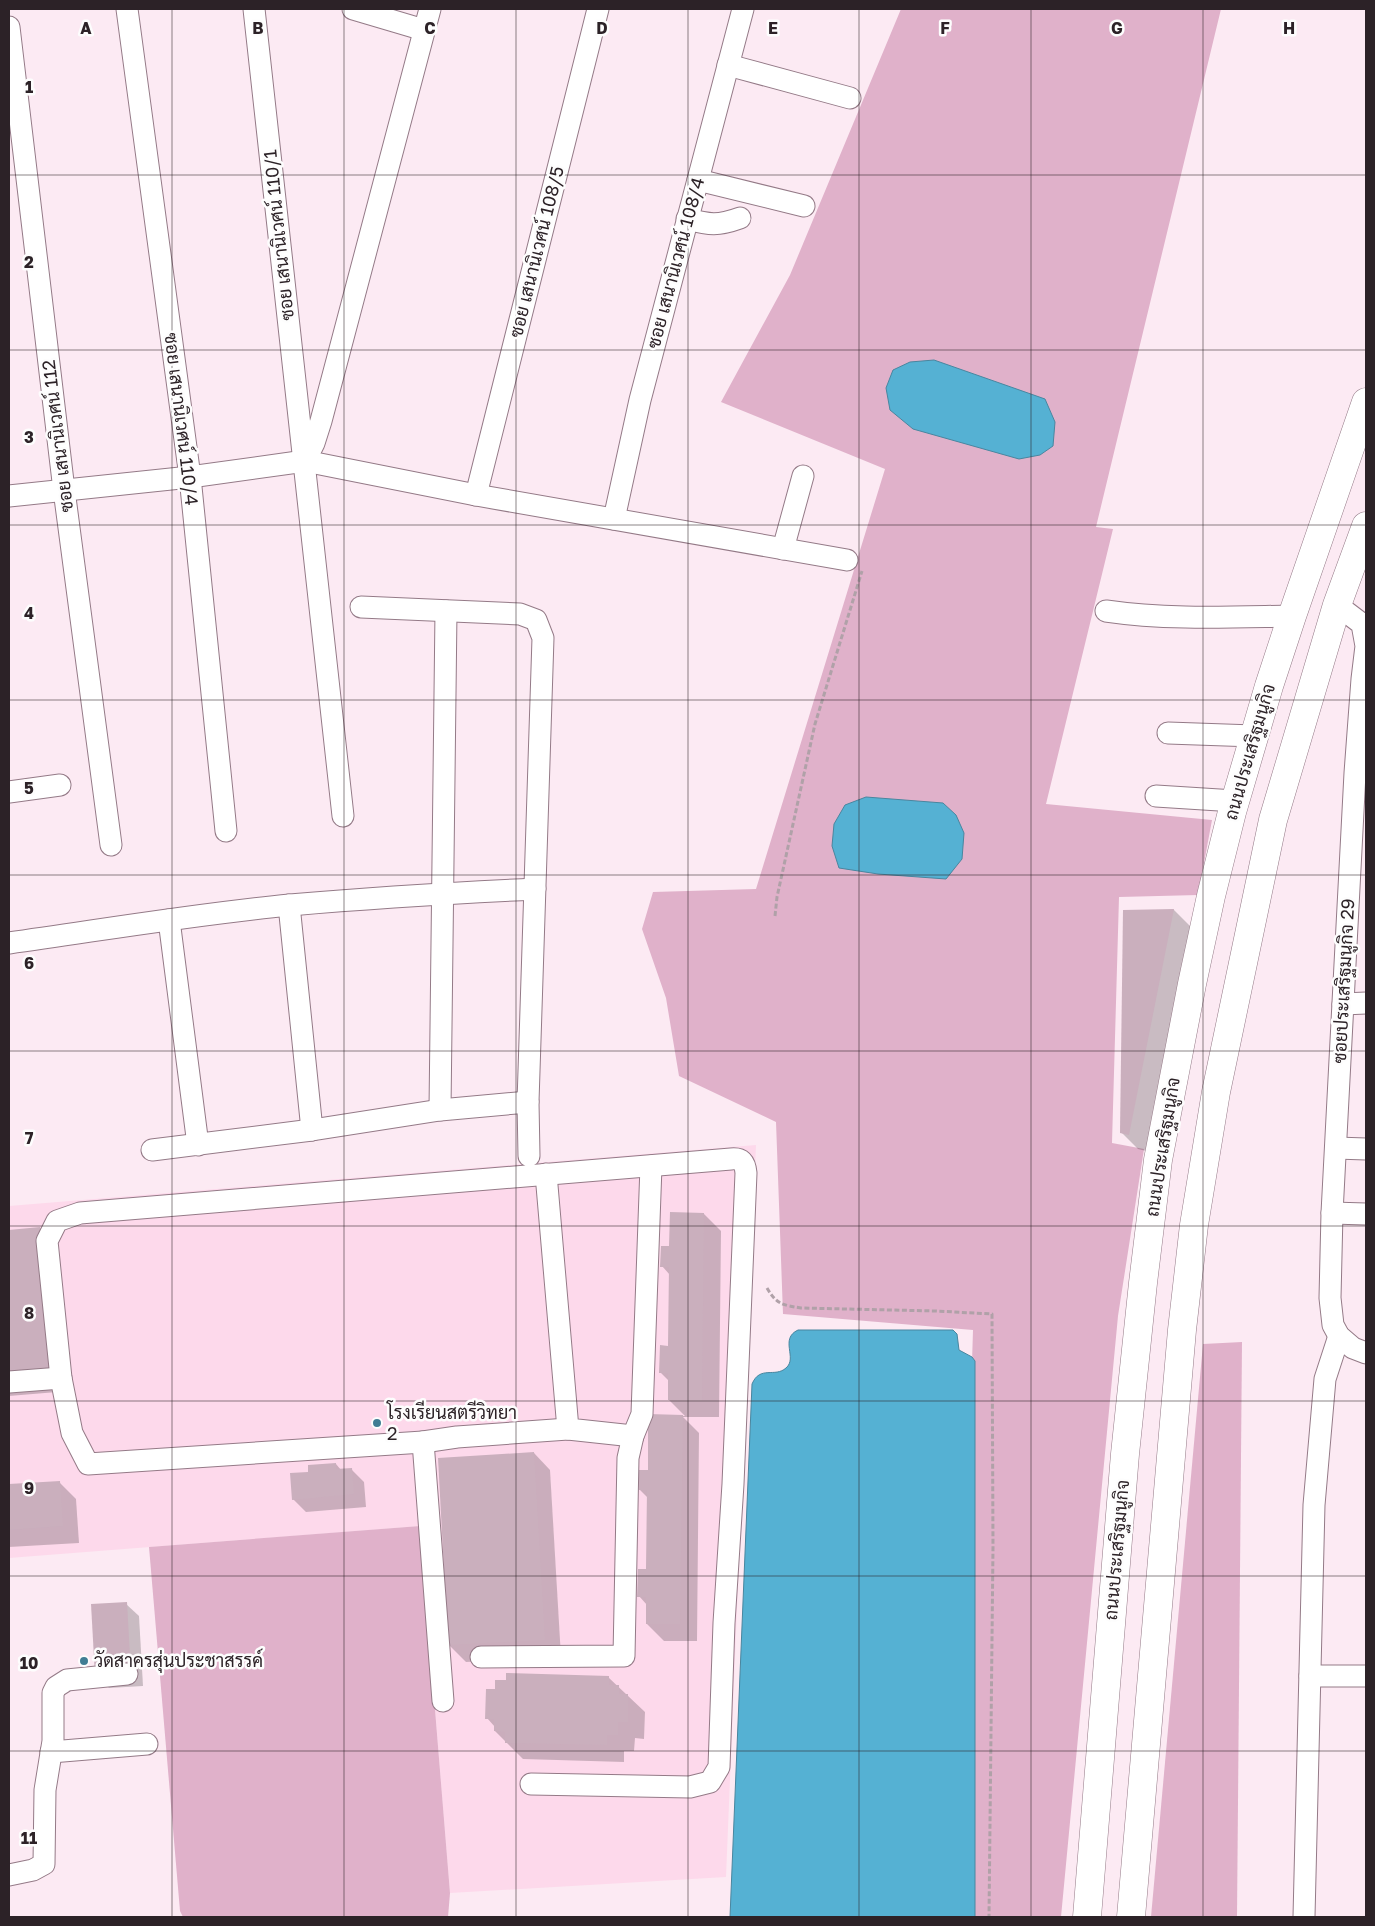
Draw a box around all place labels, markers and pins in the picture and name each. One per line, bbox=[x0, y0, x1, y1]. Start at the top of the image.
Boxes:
place label: โรงเรียนสตรีวิทยา 2 bbox=[386, 1400, 517, 1444]
marker: โรงเรียนสตรีวิทยา 2 bbox=[371, 1417, 383, 1429]
place label: วัดสาครสุ่นประชาสรรค์ bbox=[94, 1648, 263, 1673]
marker: วัดสาครสุ่นประชาสรรค์ bbox=[78, 1655, 90, 1667]

